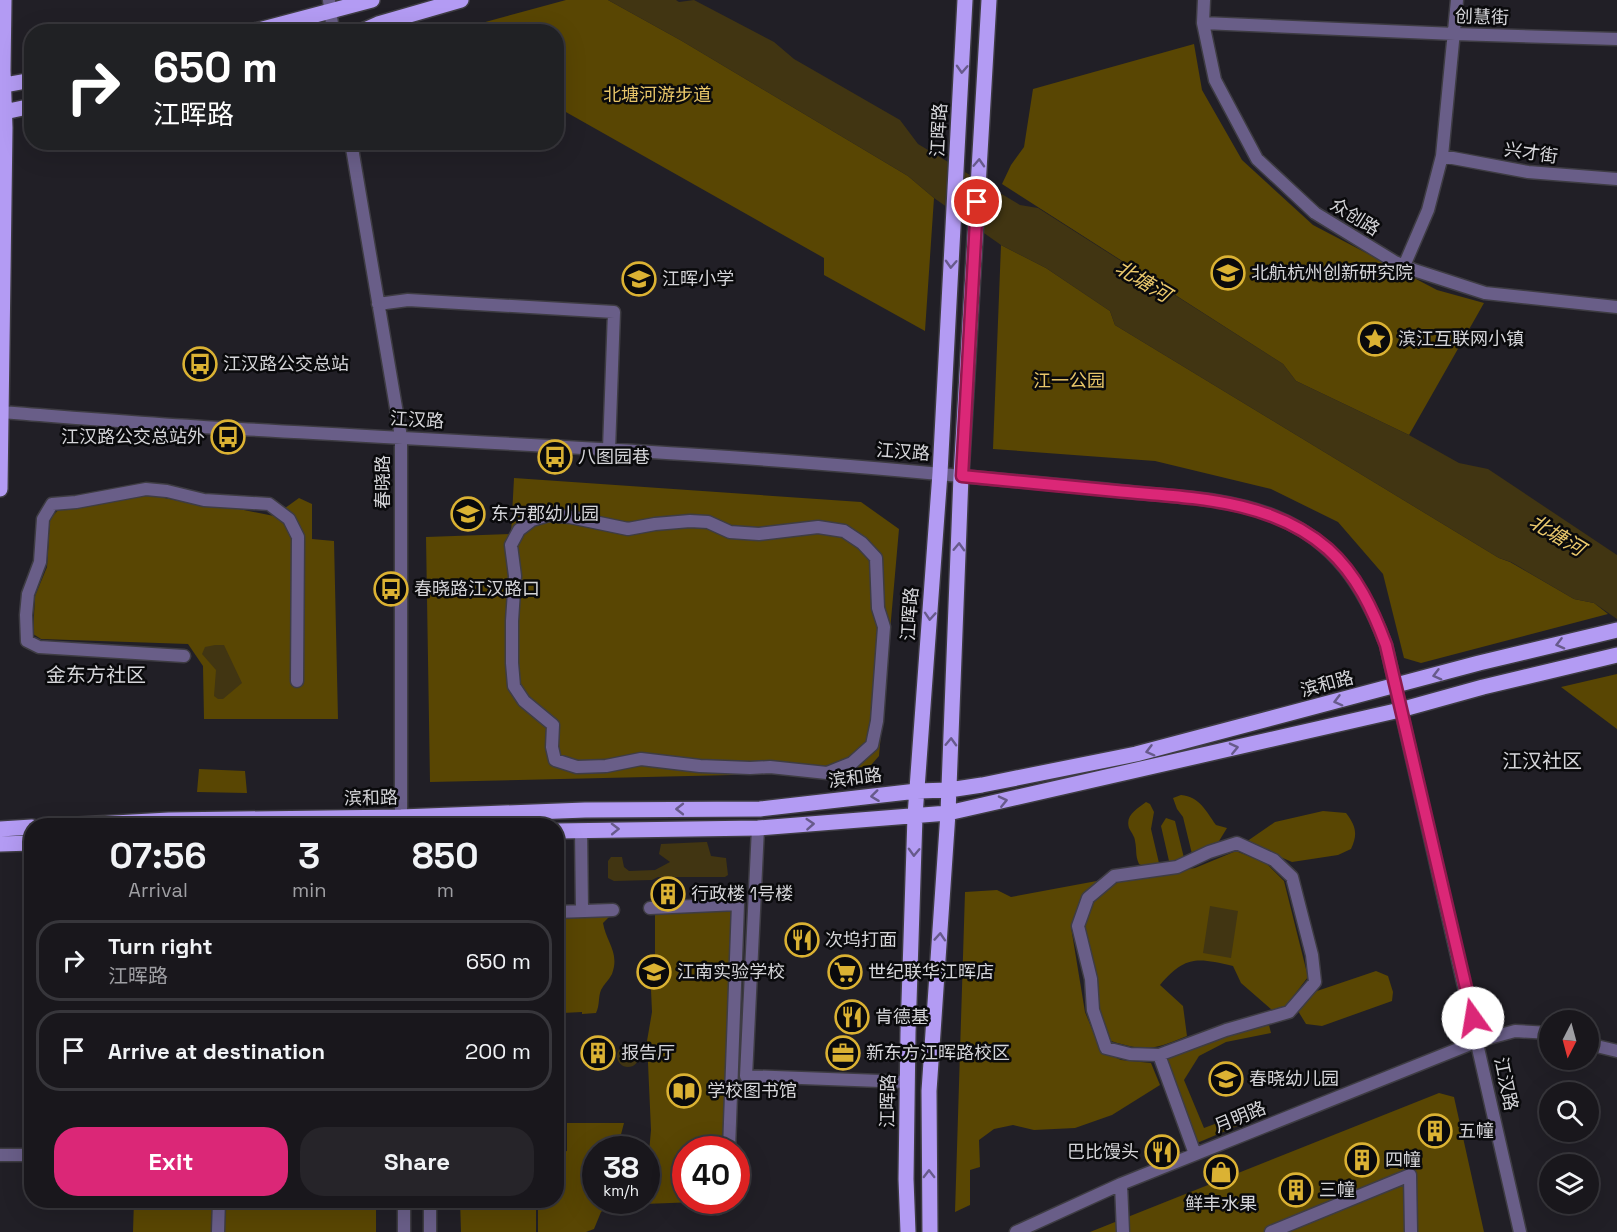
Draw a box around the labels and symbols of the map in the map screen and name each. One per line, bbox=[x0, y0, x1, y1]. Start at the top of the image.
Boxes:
street label: 创慧街 bbox=[1455, 4, 1509, 29]
one-way arrow bbox=[955, 65, 968, 74]
park label: 北塘河游步道 bbox=[603, 83, 711, 106]
street label: 江晖路 bbox=[926, 102, 951, 158]
street label: 兴才街 bbox=[1503, 137, 1559, 168]
one-way arrow bbox=[973, 158, 986, 167]
pin bbox=[951, 176, 1002, 227]
street label: 众创路 bbox=[1326, 193, 1384, 241]
water label: 北塘河 bbox=[1111, 254, 1179, 310]
school or university icon: 北航杭州创新研究院 bbox=[1210, 255, 1246, 291]
one-way arrow bbox=[945, 260, 958, 269]
school or university icon: 江晖小学 bbox=[621, 261, 657, 297]
place label: 北航杭州创新研究院 bbox=[1251, 261, 1413, 284]
place label: 江晖小学 bbox=[662, 267, 734, 290]
place icon: 滨江互联网小镇 bbox=[1357, 321, 1393, 357]
place label: 滨江互联网小镇 bbox=[1398, 327, 1524, 350]
bus stop icon: 江汉路公交总站 bbox=[182, 346, 218, 382]
place label: 江汉路公交总站 bbox=[223, 352, 349, 375]
park label: 江一公园 bbox=[1033, 369, 1105, 392]
street label: 江汉路 bbox=[389, 407, 445, 432]
bus stop icon: 江汉路公交总站外 bbox=[210, 419, 246, 455]
place label: 江汉路公交总站外 bbox=[61, 425, 205, 448]
street label: 江汉路 bbox=[875, 438, 931, 465]
bus stop icon: 八图园巷 bbox=[537, 439, 573, 475]
place label: 八图园巷 bbox=[578, 445, 650, 468]
street label: 春晓路 bbox=[371, 455, 394, 509]
school or university icon: 东方郡幼儿园 bbox=[450, 496, 486, 532]
place label: 东方郡幼儿园 bbox=[491, 502, 599, 525]
water label: 北塘河 bbox=[1525, 508, 1593, 564]
one-way arrow bbox=[952, 543, 965, 552]
bus stop icon: 春晓路江汉路口 bbox=[373, 571, 409, 607]
place label: 春晓路江汉路口 bbox=[414, 577, 540, 600]
street label: 江晖路 bbox=[896, 586, 923, 642]
one-way arrow bbox=[923, 611, 936, 620]
one-way arrow bbox=[1555, 636, 1565, 649]
district label: 金东方社区 bbox=[46, 662, 146, 688]
street label: 滨和路 bbox=[1298, 665, 1356, 702]
one-way arrow bbox=[1432, 668, 1443, 680]
one-way arrow bbox=[1333, 694, 1343, 707]
one-way arrow bbox=[945, 738, 958, 747]
one-way arrow bbox=[1229, 742, 1239, 755]
one-way arrow bbox=[1145, 743, 1155, 756]
district label: 江汉社区 bbox=[1502, 748, 1582, 774]
street label: 滨和路 bbox=[827, 763, 883, 792]
street label: 滨和路 bbox=[344, 786, 398, 809]
one-way arrow bbox=[870, 789, 879, 801]
one-way arrow bbox=[998, 795, 1008, 808]
one-way arrow bbox=[676, 803, 685, 815]
one-way arrow bbox=[805, 818, 814, 831]
one-way arrow bbox=[610, 823, 619, 835]
one-way arrow bbox=[907, 848, 920, 857]
building icon: 行政楼 1号楼 bbox=[650, 876, 686, 912]
place label: 行政楼 1号楼 bbox=[691, 882, 793, 905]
restaurant icon: 次坞打面 bbox=[784, 922, 820, 958]
place label: 次坞打面 bbox=[825, 928, 897, 951]
one-way arrow bbox=[933, 932, 946, 941]
school or university icon: 江南实验学校 bbox=[636, 954, 672, 990]
supermarket icon: 世纪联华江晖店 bbox=[827, 954, 863, 990]
place label: 江南实验学校 bbox=[677, 960, 785, 983]
place label: 世纪联华江晖店 bbox=[868, 960, 994, 983]
position arrow bbox=[1441, 986, 1505, 1050]
restaurant icon: 肯德基 bbox=[834, 999, 870, 1035]
place label: 肯德基 bbox=[875, 1005, 929, 1028]
north arrow bbox=[1539, 1010, 1599, 1070]
building icon: 报告厅 bbox=[580, 1035, 616, 1071]
office icon: 新东方江晖路校区 bbox=[825, 1035, 861, 1071]
place label: 报告厅 bbox=[621, 1041, 675, 1064]
place label: 新东方江晖路校区 bbox=[866, 1041, 1010, 1064]
street label: 江汉路 bbox=[1490, 1055, 1523, 1113]
school or university icon: 春晓幼儿园 bbox=[1208, 1061, 1244, 1097]
place label: 春晓幼儿园 bbox=[1249, 1067, 1339, 1090]
library icon: 学校图书馆 bbox=[666, 1073, 702, 1109]
street label: 江晖路 bbox=[876, 1074, 899, 1128]
place label: 学校图书馆 bbox=[707, 1079, 797, 1102]
street label: 月明路 bbox=[1210, 1096, 1269, 1137]
building icon: 五幢 bbox=[1417, 1113, 1453, 1149]
place label: 五幢 bbox=[1458, 1119, 1494, 1142]
restaurant icon: 巴比馒头 bbox=[1144, 1134, 1180, 1170]
speed limit sign: 40 bbox=[672, 1136, 750, 1214]
place label: 巴比馒头 bbox=[1067, 1140, 1139, 1163]
building icon: 四幢 bbox=[1344, 1142, 1380, 1178]
place label: 四幢 bbox=[1385, 1148, 1421, 1171]
shop icon: 鲜丰水果 bbox=[1203, 1154, 1239, 1190]
one-way arrow bbox=[923, 1169, 935, 1178]
building icon: 三幢 bbox=[1278, 1172, 1314, 1208]
place label: 三幢 bbox=[1319, 1178, 1355, 1201]
place label: 鲜丰水果 bbox=[1185, 1192, 1257, 1215]

